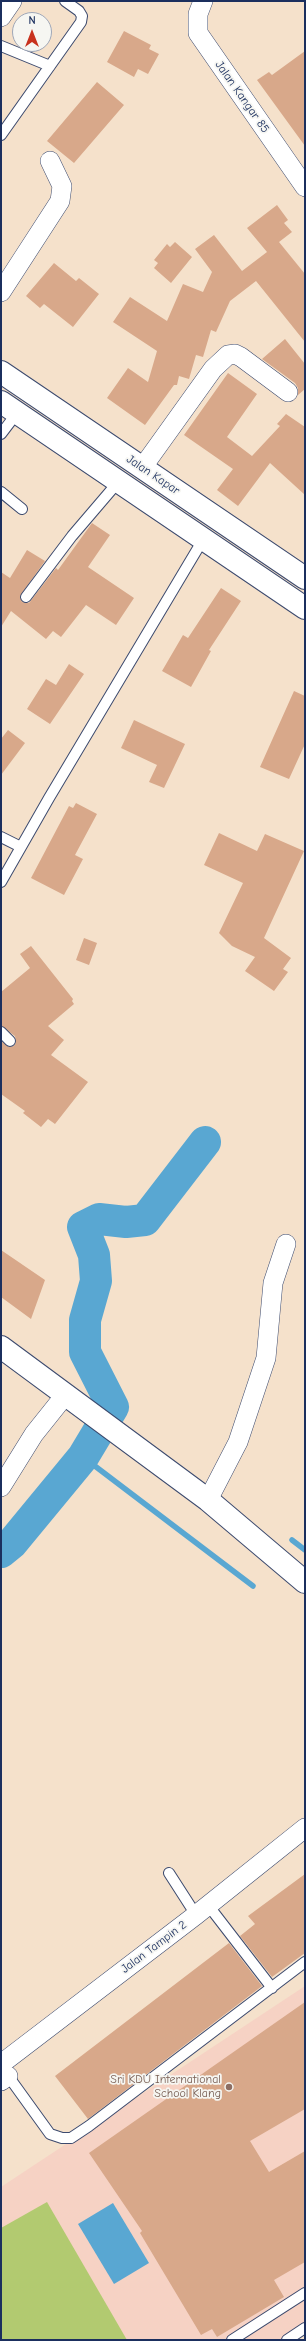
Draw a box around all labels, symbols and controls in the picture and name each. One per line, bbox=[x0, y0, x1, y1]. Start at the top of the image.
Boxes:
north arrow bbox=[12, 12, 52, 52]
text: N bbox=[28, 14, 36, 27]
street label: Jalan Kangar 85 bbox=[212, 58, 272, 136]
street label: Jalan Kapar bbox=[124, 452, 182, 498]
street label: Jalan Tampin 2 bbox=[118, 1918, 190, 1976]
place label: Sri KDU International School Klang bbox=[110, 2073, 221, 2101]
marker: Sri KDU International School Klang bbox=[224, 2082, 234, 2092]

